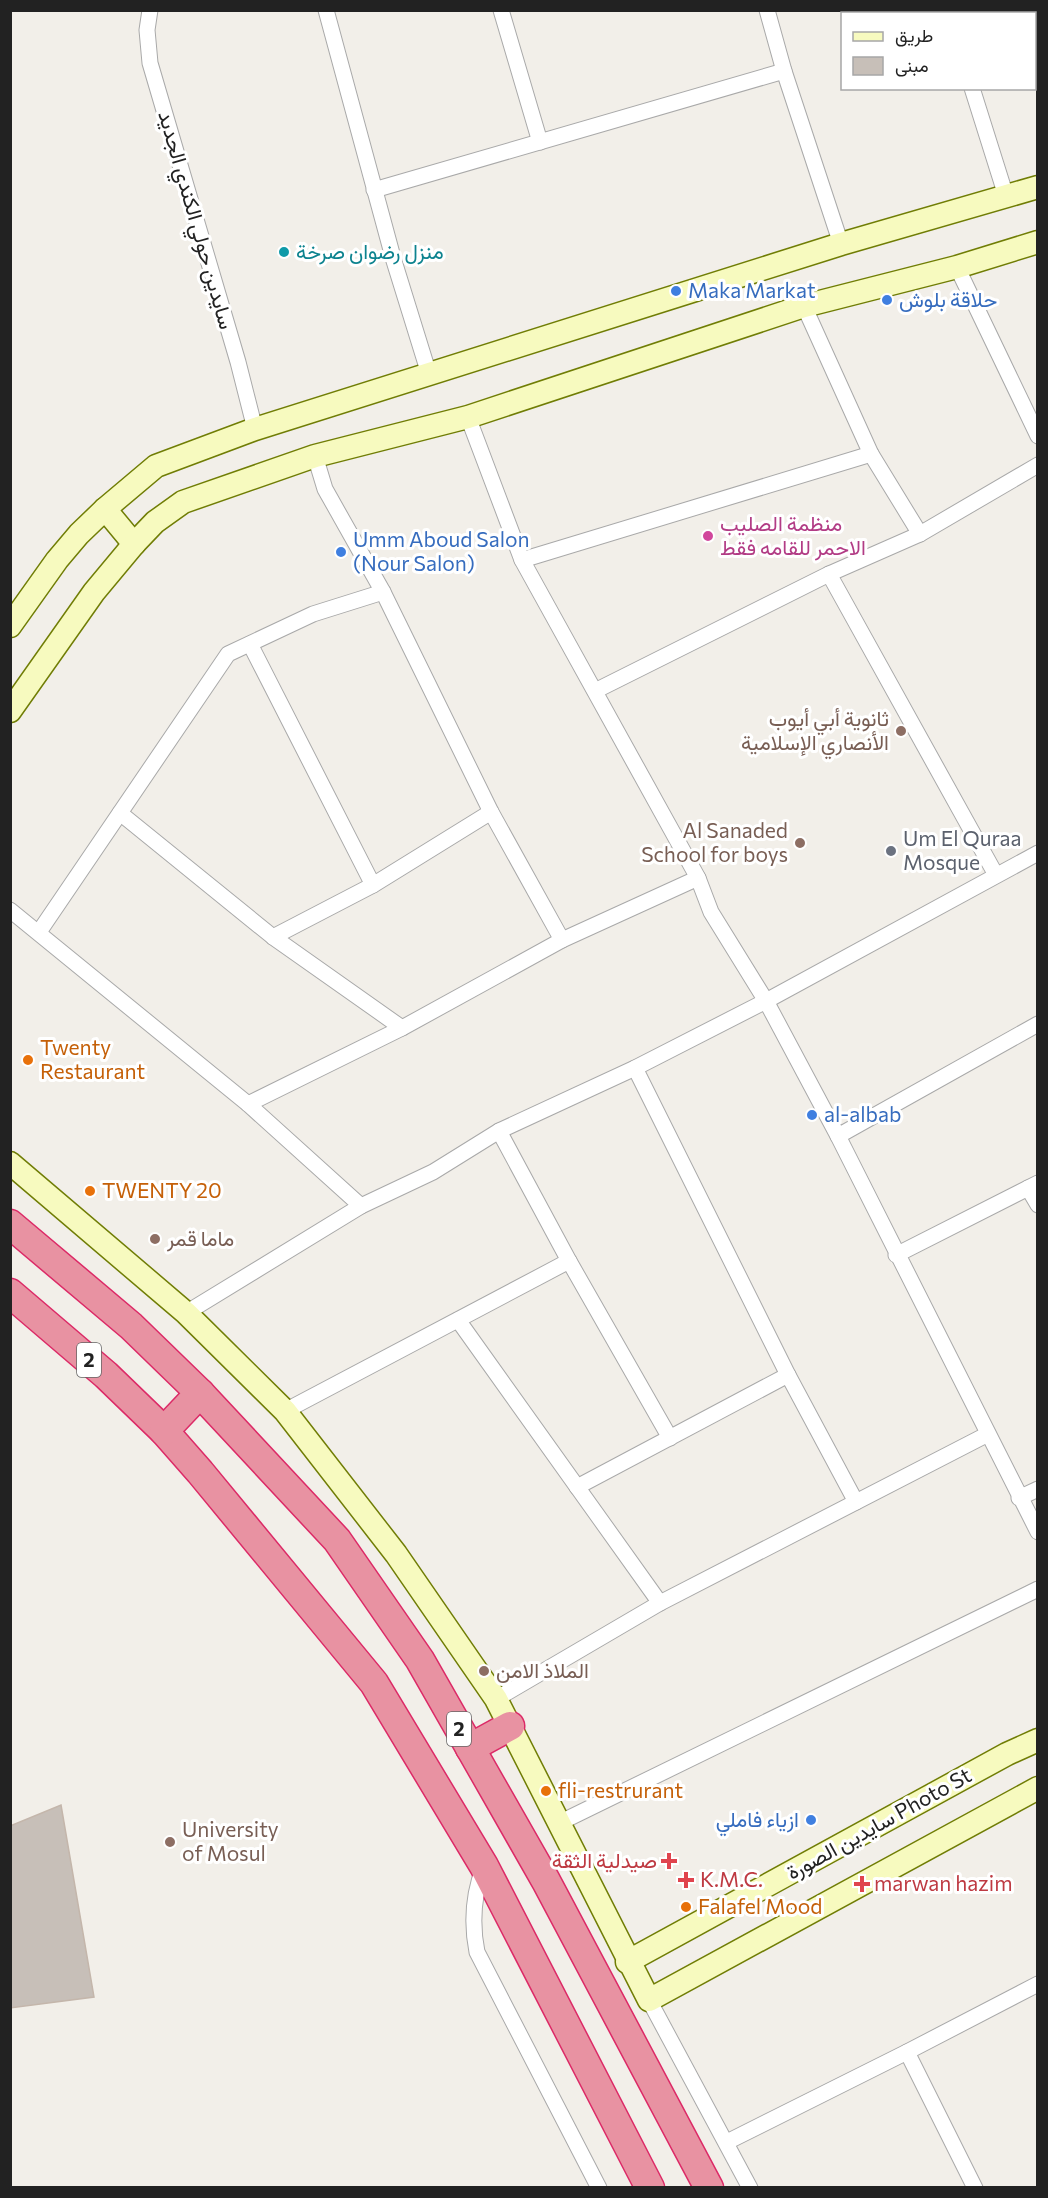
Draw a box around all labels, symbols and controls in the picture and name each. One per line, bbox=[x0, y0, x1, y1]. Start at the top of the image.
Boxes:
legend bbox=[841, 12, 1036, 90]
text: طريق bbox=[895, 24, 933, 47]
text: مبنى bbox=[895, 54, 929, 77]
street label: سايدين حولي الكندي الجديد bbox=[148, 107, 241, 333]
place label: منزل رضوان صرخة bbox=[296, 238, 444, 265]
marker: منزل رضوان صرخة bbox=[277, 245, 291, 259]
place label: Maka Markat bbox=[688, 277, 816, 302]
marker: Maka Markat bbox=[669, 284, 683, 298]
place label: حلاقة بلوش bbox=[899, 286, 997, 313]
marker: حلاقة بلوش bbox=[880, 293, 894, 307]
place label: منظمة الصليب الاحمر للقامه فقط bbox=[720, 510, 866, 561]
place label: Umm Aboud Salon (Nour Salon) bbox=[353, 526, 530, 575]
marker: منظمة الصليب الاحمر للقامه فقط bbox=[701, 529, 715, 543]
marker: Umm Aboud Salon (Nour Salon) bbox=[334, 545, 348, 559]
place label: ثانوية أبي أيوب الأنصاري الإسلامية bbox=[741, 705, 889, 760]
marker: ثانوية أبي أيوب الأنصاري الإسلامية bbox=[894, 724, 908, 738]
place label: Al Sanaded School for boys bbox=[641, 817, 788, 866]
place label: Um El Quraa Mosque bbox=[903, 825, 1022, 874]
marker: Al Sanaded School for boys bbox=[793, 836, 807, 850]
marker: Um El Quraa Mosque bbox=[884, 844, 898, 858]
place label: Twenty Restaurant bbox=[40, 1034, 145, 1083]
marker: Twenty Restaurant bbox=[21, 1053, 35, 1067]
place label: al-albab bbox=[824, 1101, 901, 1126]
marker: al-albab bbox=[805, 1108, 819, 1122]
place label: TWENTY 20 bbox=[102, 1177, 222, 1202]
marker: TWENTY 20 bbox=[83, 1184, 97, 1198]
place label: ماما قمر bbox=[166, 1225, 234, 1252]
marker: ماما قمر bbox=[148, 1232, 162, 1246]
road number: 2 bbox=[77, 1343, 101, 1377]
place label: الملاذ الامن bbox=[496, 1657, 589, 1683]
marker: الملاذ الامن bbox=[477, 1664, 491, 1678]
road number: 2 bbox=[447, 1712, 471, 1746]
street label: سايدين الصورة Photo St bbox=[782, 1762, 976, 1886]
place label: fli-restrurant bbox=[558, 1777, 683, 1802]
marker: fli-restrurant bbox=[539, 1784, 553, 1798]
place label: ازياء فاملي bbox=[716, 1806, 799, 1837]
marker: ازياء فاملي bbox=[804, 1813, 818, 1827]
place label: University of Mosul bbox=[182, 1816, 279, 1865]
marker: University of Mosul bbox=[163, 1835, 177, 1849]
place label: صيدلية الثقة bbox=[552, 1847, 657, 1873]
marker: صيدلية الثقة bbox=[662, 1854, 676, 1868]
place label: K.M.C. bbox=[700, 1866, 763, 1891]
place label: marwan hazim bbox=[874, 1870, 1013, 1895]
marker: K.M.C. bbox=[677, 1871, 695, 1889]
marker: marwan hazim bbox=[855, 1877, 869, 1891]
place label: Falafel Mood bbox=[698, 1893, 822, 1918]
marker: Falafel Mood bbox=[679, 1900, 693, 1914]

